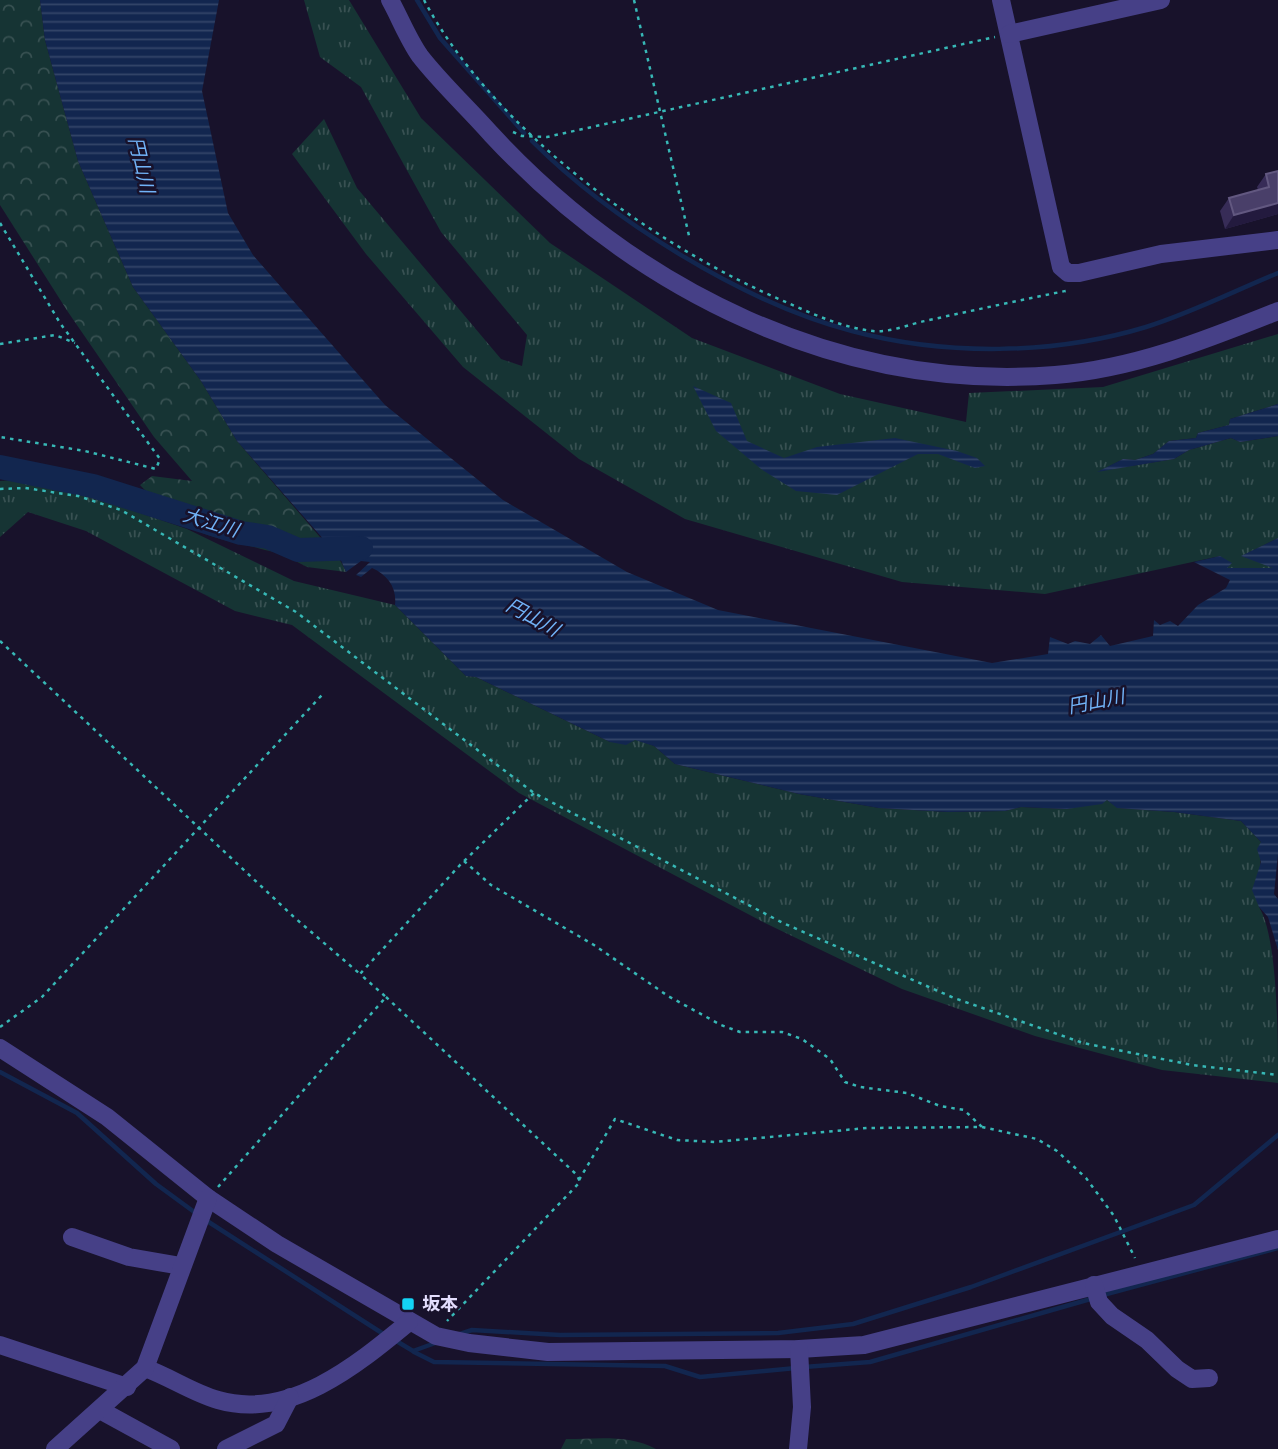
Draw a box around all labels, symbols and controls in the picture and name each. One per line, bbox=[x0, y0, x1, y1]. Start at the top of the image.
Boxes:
water label: 円山川 bbox=[124, 135, 160, 197]
water label: 大江川 bbox=[180, 503, 243, 542]
water label: 円山川 bbox=[502, 594, 565, 642]
water label: 円山川 bbox=[1066, 684, 1128, 718]
place label: 坂本 bbox=[422, 1293, 458, 1315]
marker: 坂本 bbox=[400, 1296, 416, 1312]

